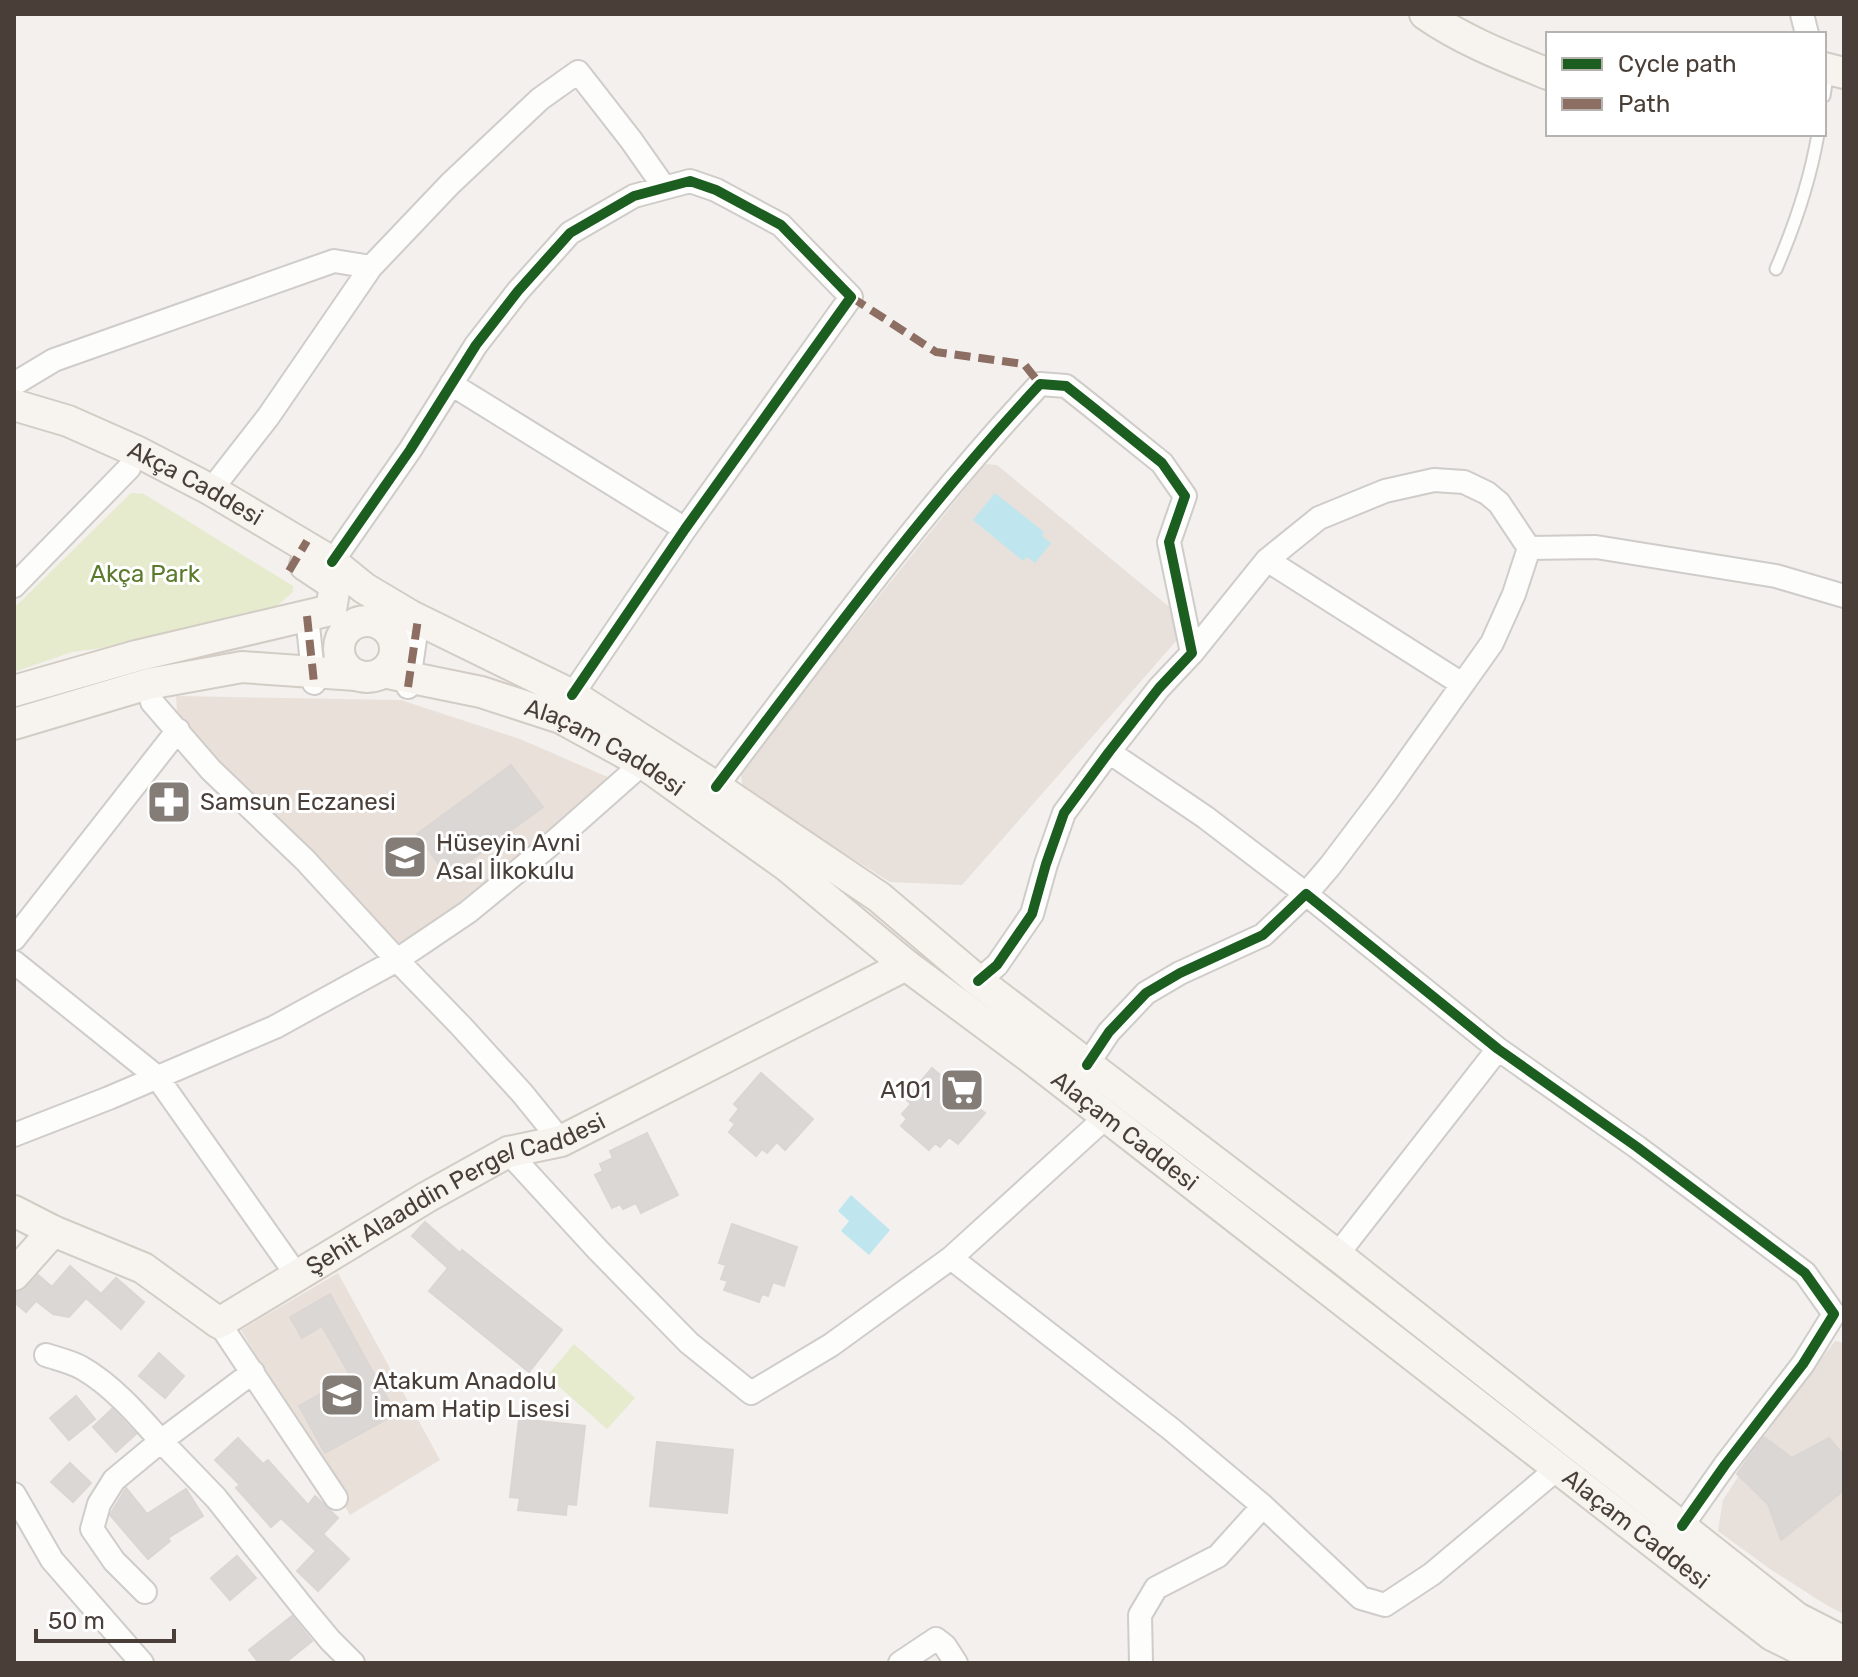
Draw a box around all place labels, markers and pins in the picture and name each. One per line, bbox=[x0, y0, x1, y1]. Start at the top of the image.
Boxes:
pharmacy icon: Samsun Eczanesi bbox=[145, 778, 193, 826]
place label: Samsun Eczanesi bbox=[200, 788, 396, 816]
place label: Hüseyin Avni Asal İlkokulu bbox=[436, 829, 581, 885]
school or university icon: Hüseyin Avni Asal İlkokulu bbox=[381, 833, 429, 881]
supermarket icon: A101 bbox=[938, 1066, 986, 1114]
place label: A101 bbox=[880, 1076, 931, 1104]
place label: Atakum Anadolu İmam Hatip Lisesi bbox=[373, 1367, 570, 1423]
school or university icon: Atakum Anadolu İmam Hatip Lisesi bbox=[318, 1371, 366, 1419]

